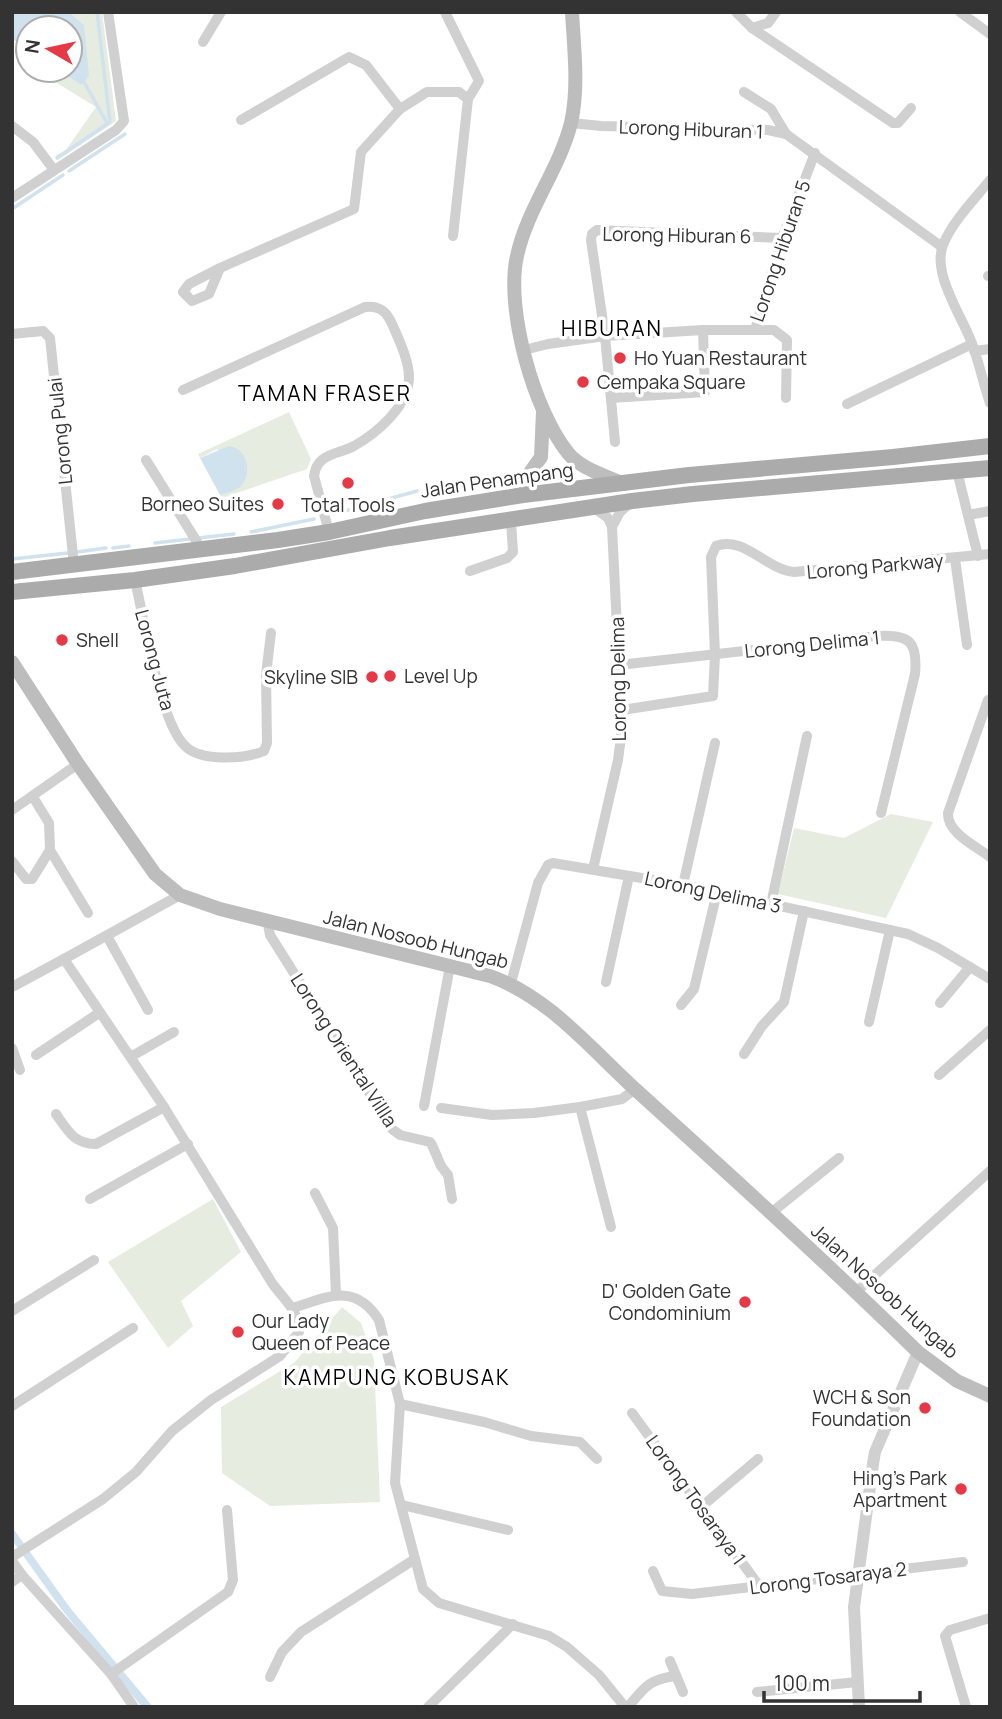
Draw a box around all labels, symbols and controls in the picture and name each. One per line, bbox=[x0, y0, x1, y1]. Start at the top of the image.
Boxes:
north arrow bbox=[14, 14, 84, 84]
text: N bbox=[18, 38, 46, 55]
street label: Lorong Hiburan 1 bbox=[618, 113, 764, 145]
street label: Lorong Hiburan 5 bbox=[744, 177, 816, 325]
street label: Lorong Hiburan 6 bbox=[602, 221, 752, 249]
district label: HIBURAN bbox=[561, 314, 663, 342]
place label: Ho Yuan Restaurant bbox=[634, 345, 807, 371]
marker: Ho Yuan Restaurant bbox=[612, 350, 628, 366]
place label: Cempaka Square bbox=[597, 369, 746, 395]
marker: Cempaka Square bbox=[575, 374, 591, 390]
street label: Lorong Pulai bbox=[41, 376, 79, 486]
district label: TAMAN FRASER bbox=[238, 379, 412, 407]
street label: Jalan Penampang bbox=[419, 456, 575, 504]
marker: Total Tools bbox=[340, 475, 356, 491]
place label: Borneo Suites bbox=[141, 491, 264, 517]
place label: Total Tools bbox=[301, 492, 395, 518]
marker: Borneo Suites bbox=[270, 496, 286, 512]
street label: Lorong Parkway bbox=[806, 547, 944, 585]
street label: Lorong Juta bbox=[129, 607, 181, 713]
street label: Lorong Delima bbox=[604, 616, 632, 742]
street label: Lorong Delima 1 bbox=[743, 624, 881, 664]
place label: Shell bbox=[76, 627, 119, 653]
marker: Shell bbox=[54, 632, 70, 648]
place label: Level Up bbox=[404, 663, 478, 689]
place label: Skyline SIB bbox=[264, 664, 358, 690]
marker: Level Up bbox=[382, 668, 398, 684]
marker: Skyline SIB bbox=[364, 669, 380, 685]
street label: Lorong Delima 3 bbox=[642, 865, 784, 919]
street label: Jalan Nosoob Hungab bbox=[321, 903, 511, 975]
street label: Lorong Oriental Villla bbox=[285, 968, 403, 1132]
street label: Jalan Nosoob Hungab bbox=[806, 1218, 964, 1364]
place label: D' Golden Gate Condominium bbox=[602, 1278, 731, 1326]
marker: D' Golden Gate Condominium bbox=[737, 1294, 753, 1310]
place label: Our Lady Queen of Peace bbox=[252, 1308, 390, 1356]
marker: Our Lady Queen of Peace bbox=[230, 1324, 246, 1340]
district label: KAMPUNG KOBUSAK bbox=[284, 1363, 510, 1391]
place label: WCH & Son Foundation bbox=[812, 1384, 911, 1432]
marker: WCH & Son Foundation bbox=[917, 1400, 933, 1416]
street label: Lorong Tosaraya 1 bbox=[640, 1430, 752, 1570]
place label: Hing's Park Apartment bbox=[853, 1465, 948, 1513]
marker: Hing's Park Apartment bbox=[953, 1481, 969, 1497]
street label: Lorong Tosaraya 2 bbox=[748, 1555, 908, 1601]
scale bar bbox=[764, 1660, 920, 1704]
text: 100 m bbox=[774, 1669, 830, 1697]

